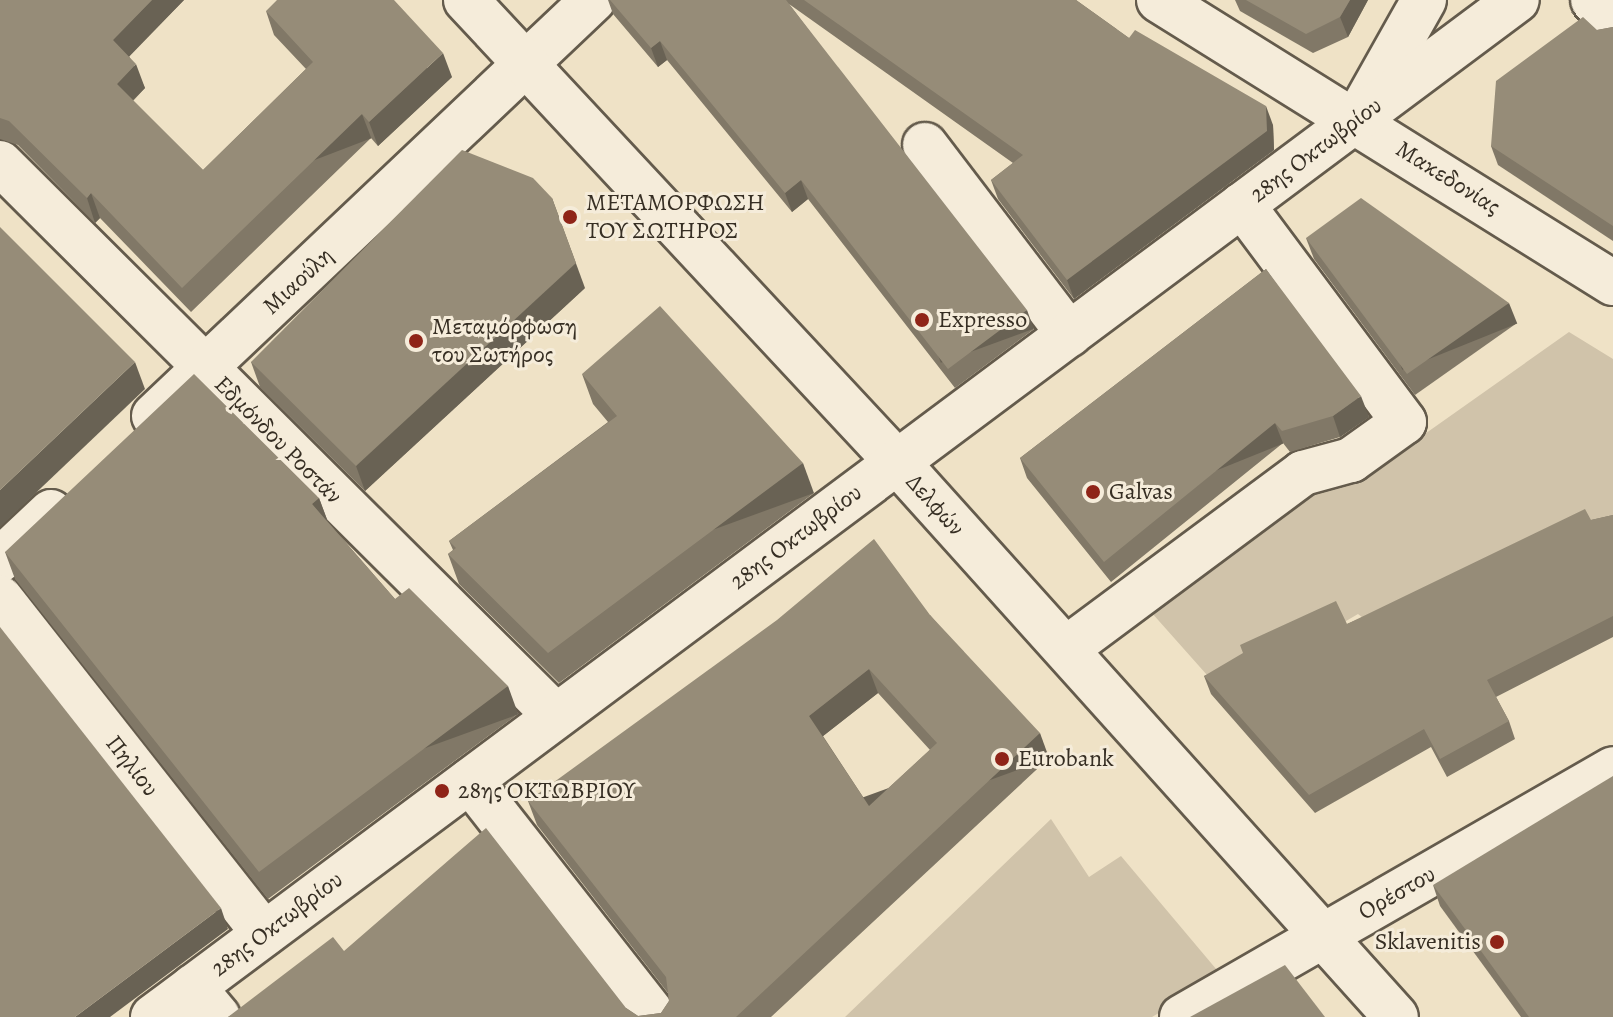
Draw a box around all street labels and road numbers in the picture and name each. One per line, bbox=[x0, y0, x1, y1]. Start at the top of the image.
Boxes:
street label: 28ης Οκτωβρίου bbox=[1245, 91, 1387, 209]
street label: Μακεδονίας bbox=[1391, 135, 1505, 221]
street label: Μιαούλη bbox=[257, 241, 339, 321]
street label: Εδμόνδου Ροστάν bbox=[208, 370, 348, 510]
street label: Δελφών bbox=[900, 468, 970, 542]
street label: 28ης Οκτωβρίου bbox=[725, 478, 867, 596]
street label: Πηλίου bbox=[99, 730, 165, 802]
street label: Ορέστου bbox=[1353, 859, 1441, 927]
street label: 28ης Οκτωβρίου bbox=[206, 865, 348, 983]

